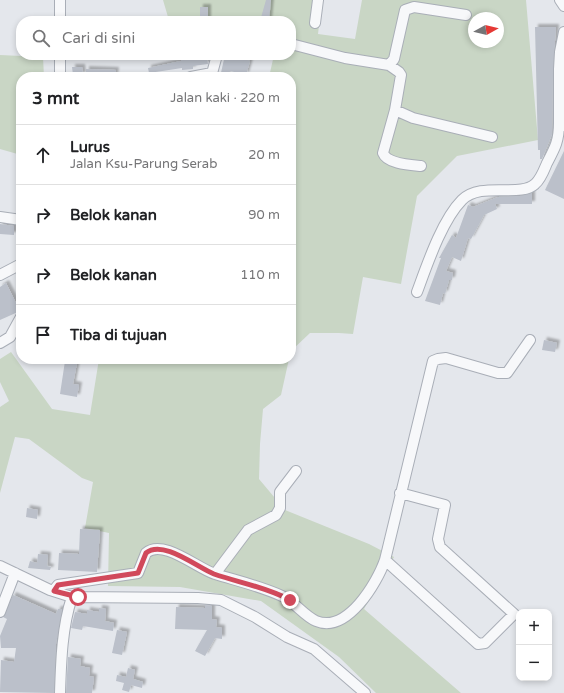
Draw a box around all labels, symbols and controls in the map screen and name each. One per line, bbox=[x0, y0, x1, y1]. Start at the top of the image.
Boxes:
north arrow bbox=[468, 12, 504, 48]
search box bbox=[16, 16, 296, 60]
icon: search bbox=[30, 27, 52, 49]
text: Cari di sini bbox=[62, 29, 135, 47]
text: 3 mnt bbox=[32, 88, 79, 109]
text: Jalan kaki · 220 m bbox=[170, 90, 280, 106]
text: Lurus bbox=[70, 138, 110, 156]
icon: ahead bbox=[32, 144, 54, 166]
text: 20 m bbox=[248, 147, 280, 163]
text: Jalan Ksu-Parung Serab bbox=[70, 156, 217, 172]
icon: right bbox=[32, 204, 54, 226]
text: Belok kanan bbox=[70, 206, 157, 224]
text: 90 m bbox=[248, 207, 280, 223]
icon: right bbox=[32, 264, 54, 286]
text: Belok kanan bbox=[70, 266, 157, 284]
text: 110 m bbox=[240, 267, 280, 283]
icon: arrive bbox=[32, 324, 54, 346]
text: Tiba di tujuan bbox=[70, 326, 167, 344]
route start bbox=[69, 588, 87, 606]
route end bbox=[281, 591, 299, 609]
map controls bbox=[516, 609, 552, 681]
button: + bbox=[516, 609, 552, 645]
button: − bbox=[516, 645, 552, 681]

